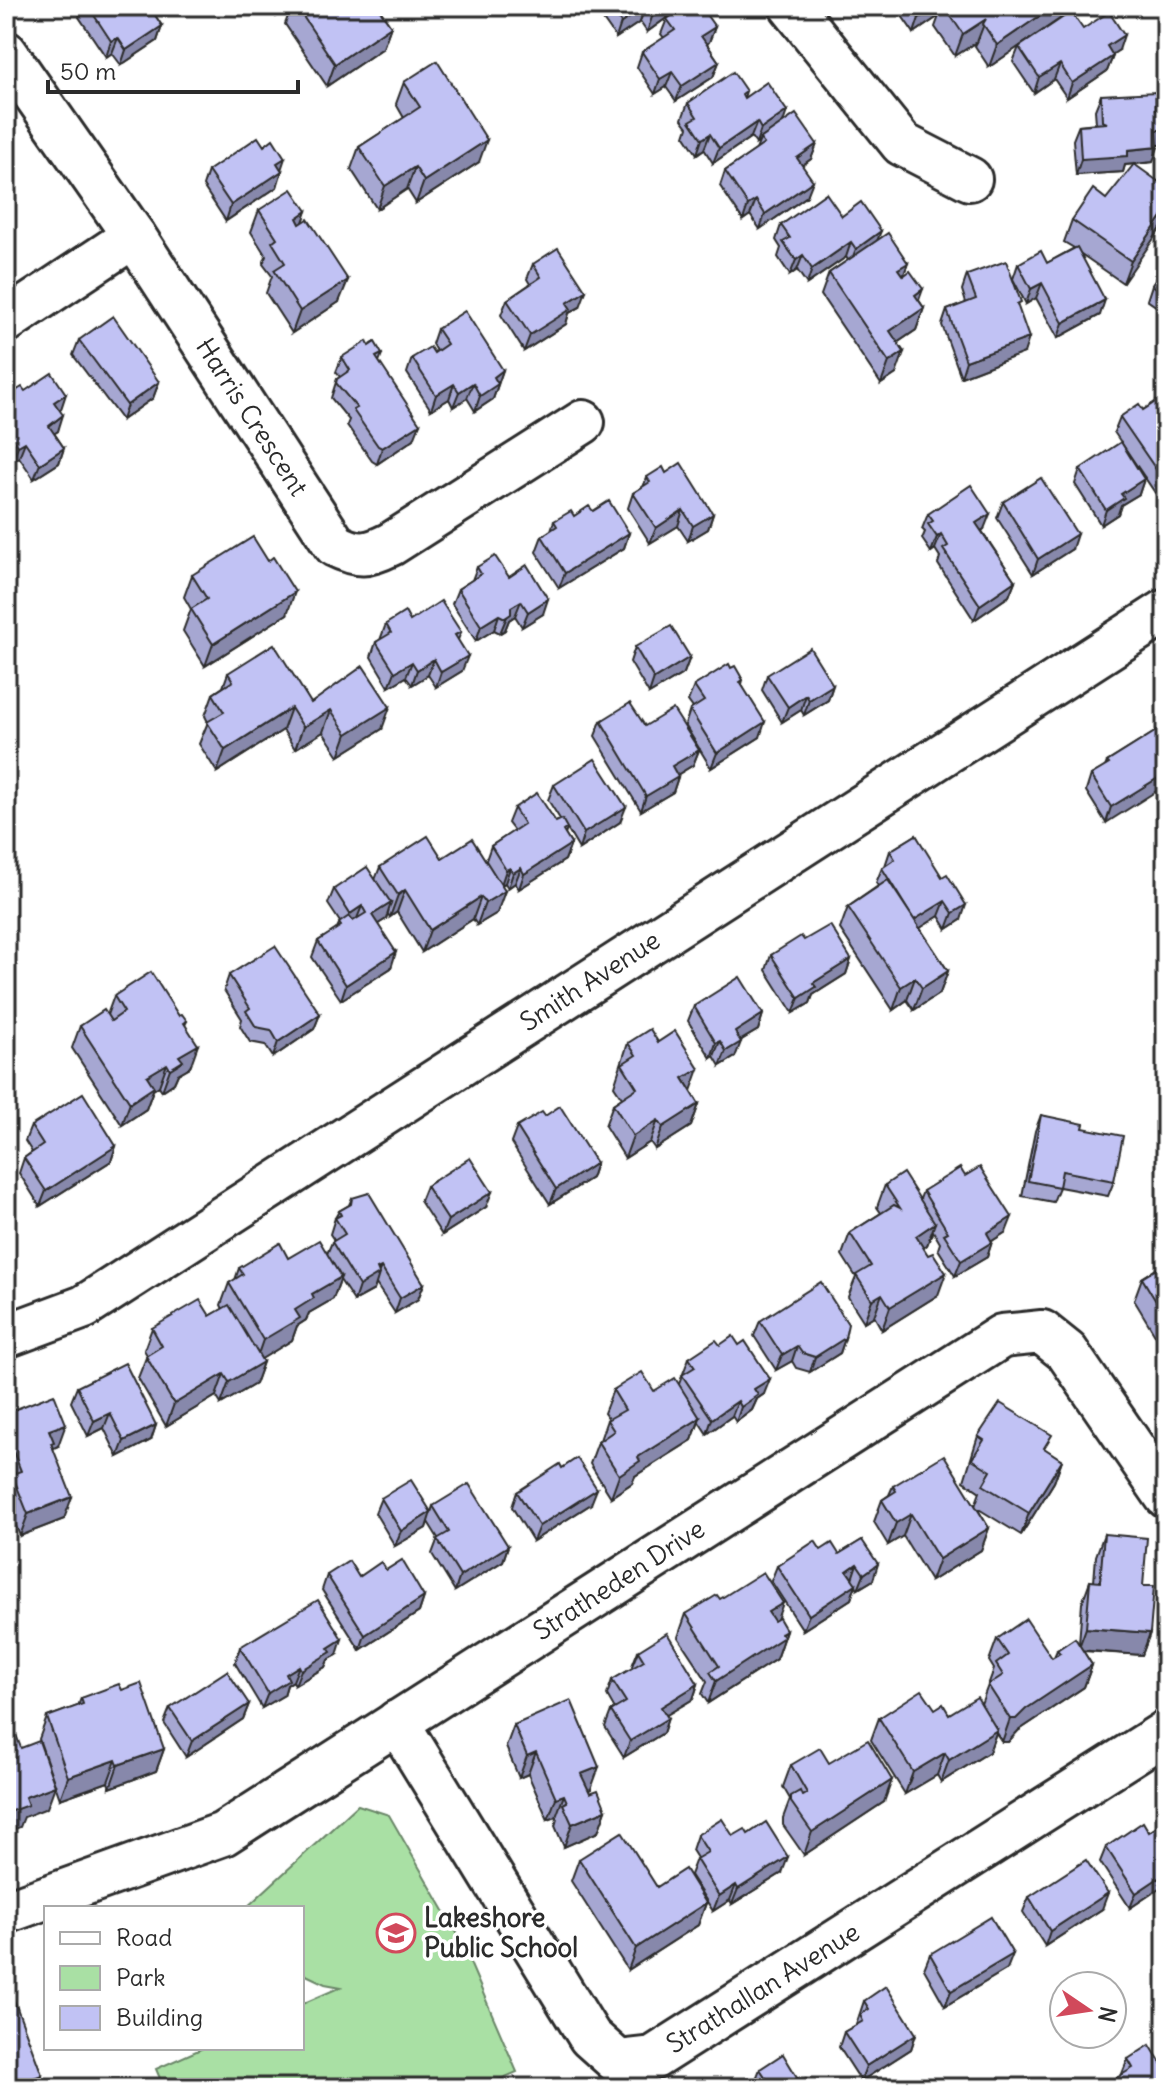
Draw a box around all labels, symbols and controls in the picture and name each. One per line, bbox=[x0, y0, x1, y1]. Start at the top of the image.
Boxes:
scale bar bbox=[48, 44, 298, 94]
text: 50 m bbox=[60, 56, 116, 86]
street label: Harris Crescent bbox=[189, 332, 316, 502]
street label: Smith Avenue bbox=[514, 923, 666, 1038]
street label: Stratheden Drive bbox=[527, 1512, 711, 1647]
place label: Lakeshore Public School bbox=[424, 1901, 578, 1964]
legend bbox=[44, 1906, 304, 2050]
school or university icon: Lakeshore Public School bbox=[375, 1912, 417, 1954]
street label: Strathallan Avenue bbox=[660, 1915, 865, 2060]
text: Road bbox=[116, 1922, 172, 1952]
text: Park bbox=[116, 1962, 166, 1992]
north arrow bbox=[1048, 1970, 1128, 2050]
text: Building bbox=[116, 2002, 203, 2032]
text: N bbox=[1092, 2004, 1123, 2025]

